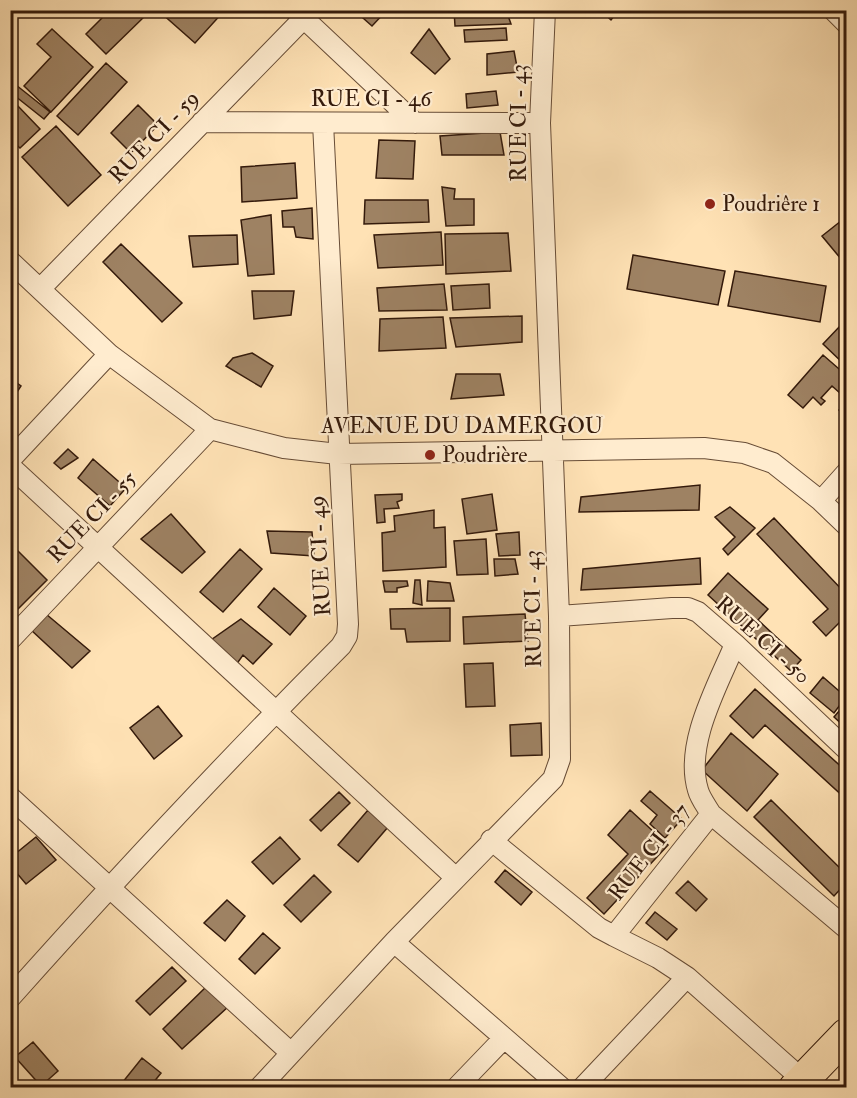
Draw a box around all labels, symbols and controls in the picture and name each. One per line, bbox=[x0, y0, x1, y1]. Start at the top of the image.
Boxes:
street label: RUE CI - 43 bbox=[505, 64, 533, 182]
street label: RUE CI - 59 bbox=[103, 85, 205, 189]
street label: RUE CI - 46 bbox=[311, 85, 433, 113]
place label: Poudriêre 1 bbox=[722, 190, 820, 218]
marker: Poudriêre 1 bbox=[703, 197, 717, 211]
street label: AVENUE DU DAMERGOU bbox=[320, 412, 604, 440]
place label: Poudrière bbox=[442, 441, 528, 469]
marker: Poudrière bbox=[423, 448, 437, 462]
street label: RUE CI - 55 bbox=[41, 465, 143, 569]
street label: RUE CI - 49 bbox=[303, 495, 337, 617]
street label: RUE CI - 43 bbox=[518, 550, 548, 668]
street label: RUE CI - 50 bbox=[710, 590, 816, 690]
street label: RUE CI - 37 bbox=[602, 798, 696, 906]

